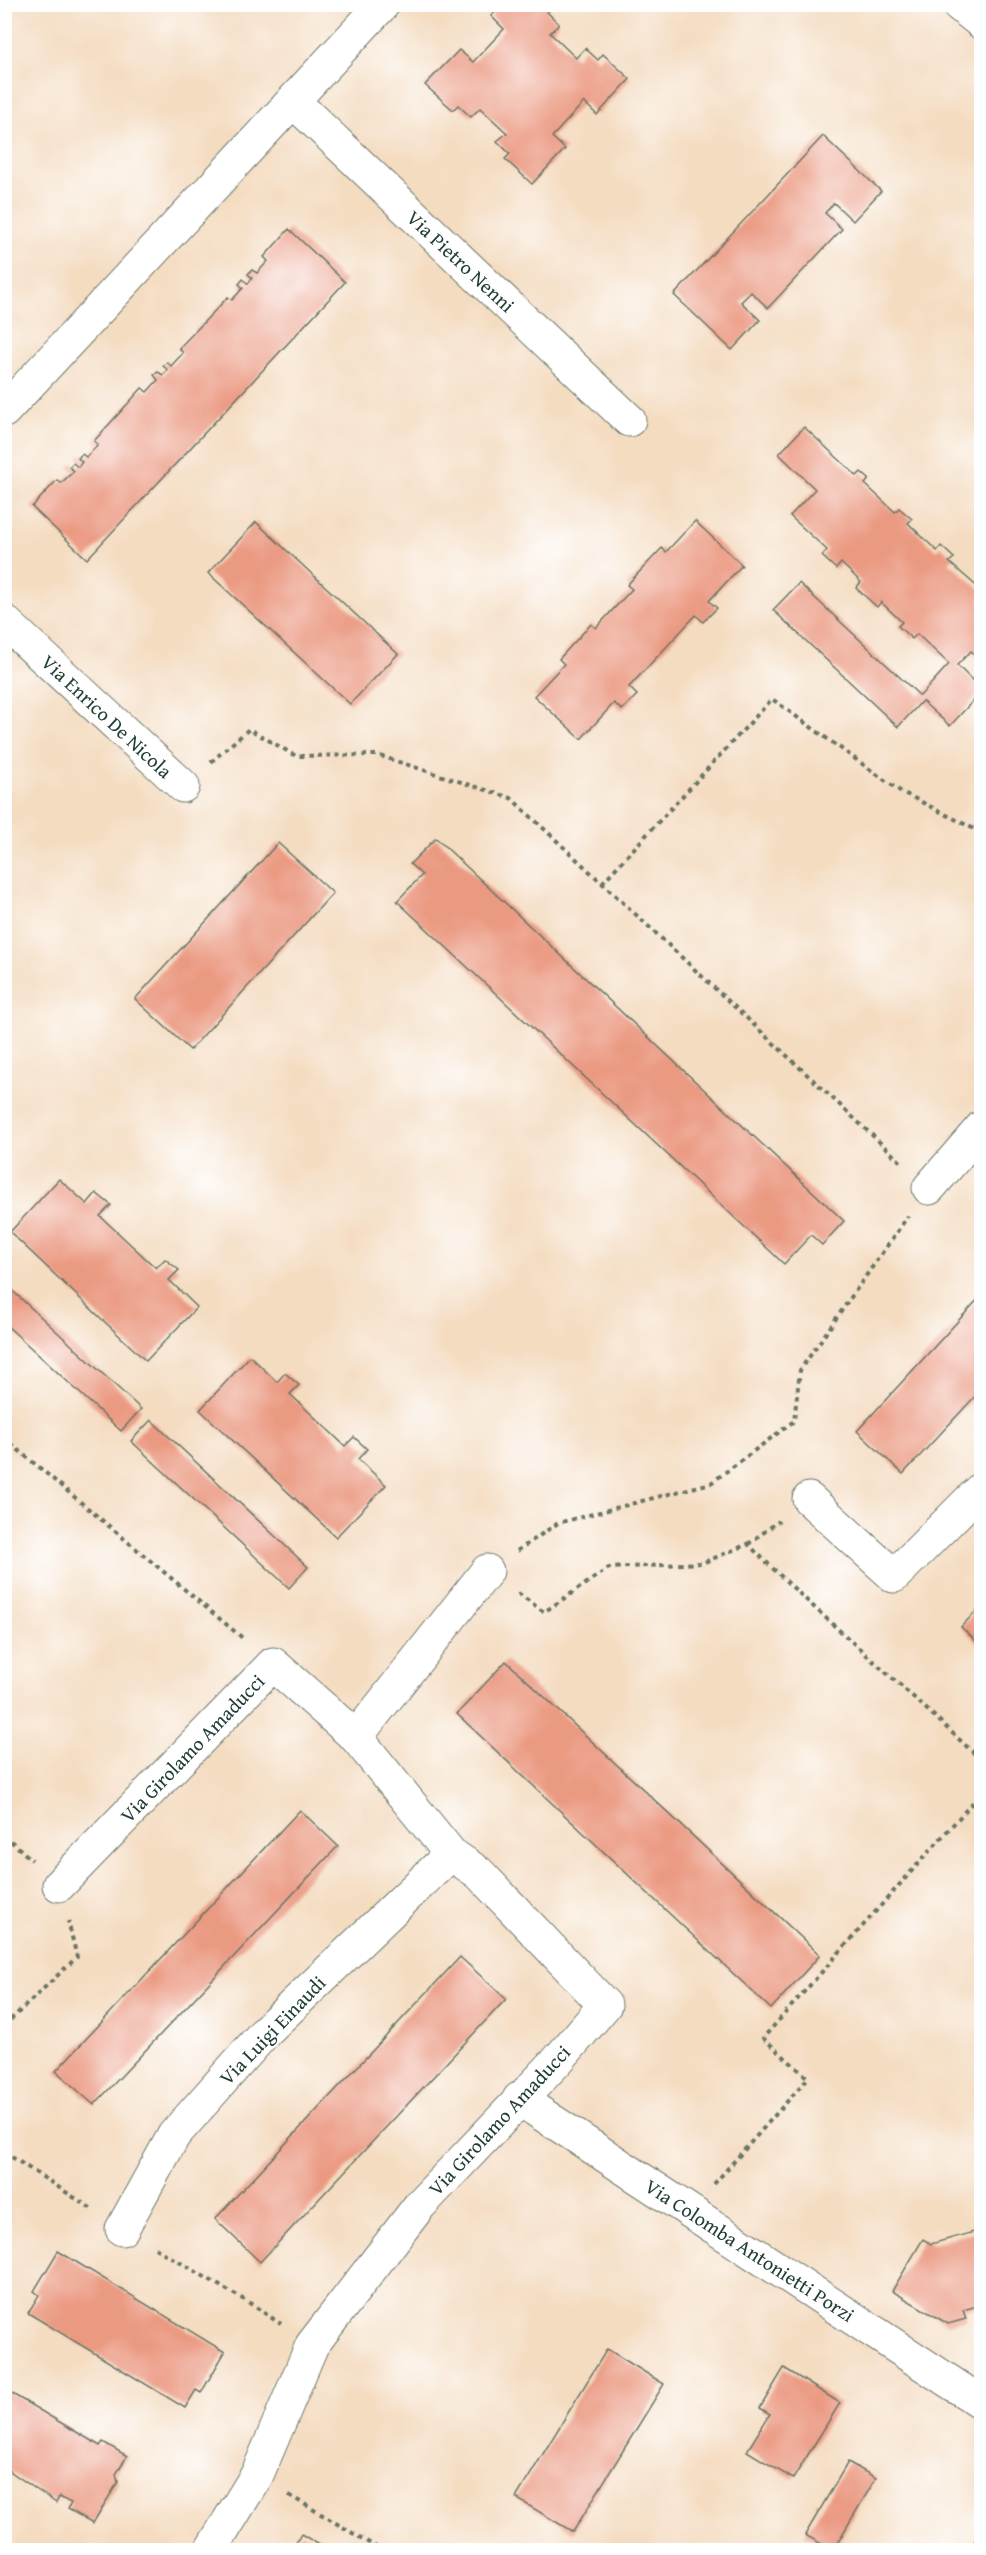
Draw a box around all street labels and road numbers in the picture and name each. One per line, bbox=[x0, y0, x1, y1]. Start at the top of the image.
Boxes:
street label: Via Pietro Nenni bbox=[400, 203, 522, 319]
street label: Via Enrico De Nicola bbox=[35, 647, 179, 785]
street label: Via Girolamo Amaducci bbox=[113, 1667, 271, 1829]
street label: Via Luigi Einaudi bbox=[212, 1968, 332, 2091]
street label: Via Girolamo Amaducci bbox=[421, 2038, 577, 2202]
street label: Via Colomba Antonietti Porzi bbox=[640, 2171, 861, 2329]

